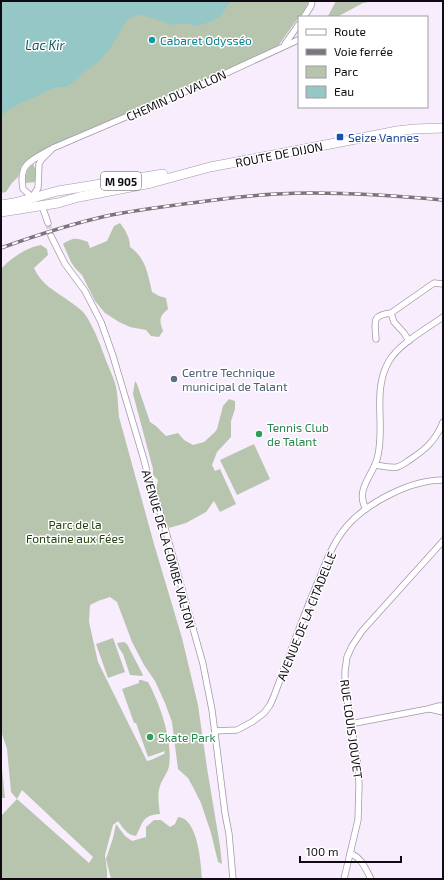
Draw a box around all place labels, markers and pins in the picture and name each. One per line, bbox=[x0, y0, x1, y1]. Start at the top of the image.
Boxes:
place label: Cabaret Odysséo bbox=[160, 33, 252, 47]
marker: Cabaret Odysséo bbox=[147, 35, 157, 45]
place label: Seize Vannes bbox=[348, 130, 419, 144]
marker: Seize Vannes bbox=[335, 132, 345, 142]
place label: Centre Technique municipal de Talant bbox=[182, 365, 288, 393]
marker: Centre Technique municipal de Talant bbox=[169, 374, 179, 384]
place label: Tennis Club de Talant bbox=[267, 420, 329, 448]
marker: Tennis Club de Talant bbox=[254, 429, 264, 439]
place label: Skate Park bbox=[158, 730, 216, 744]
marker: Skate Park bbox=[145, 732, 155, 742]

